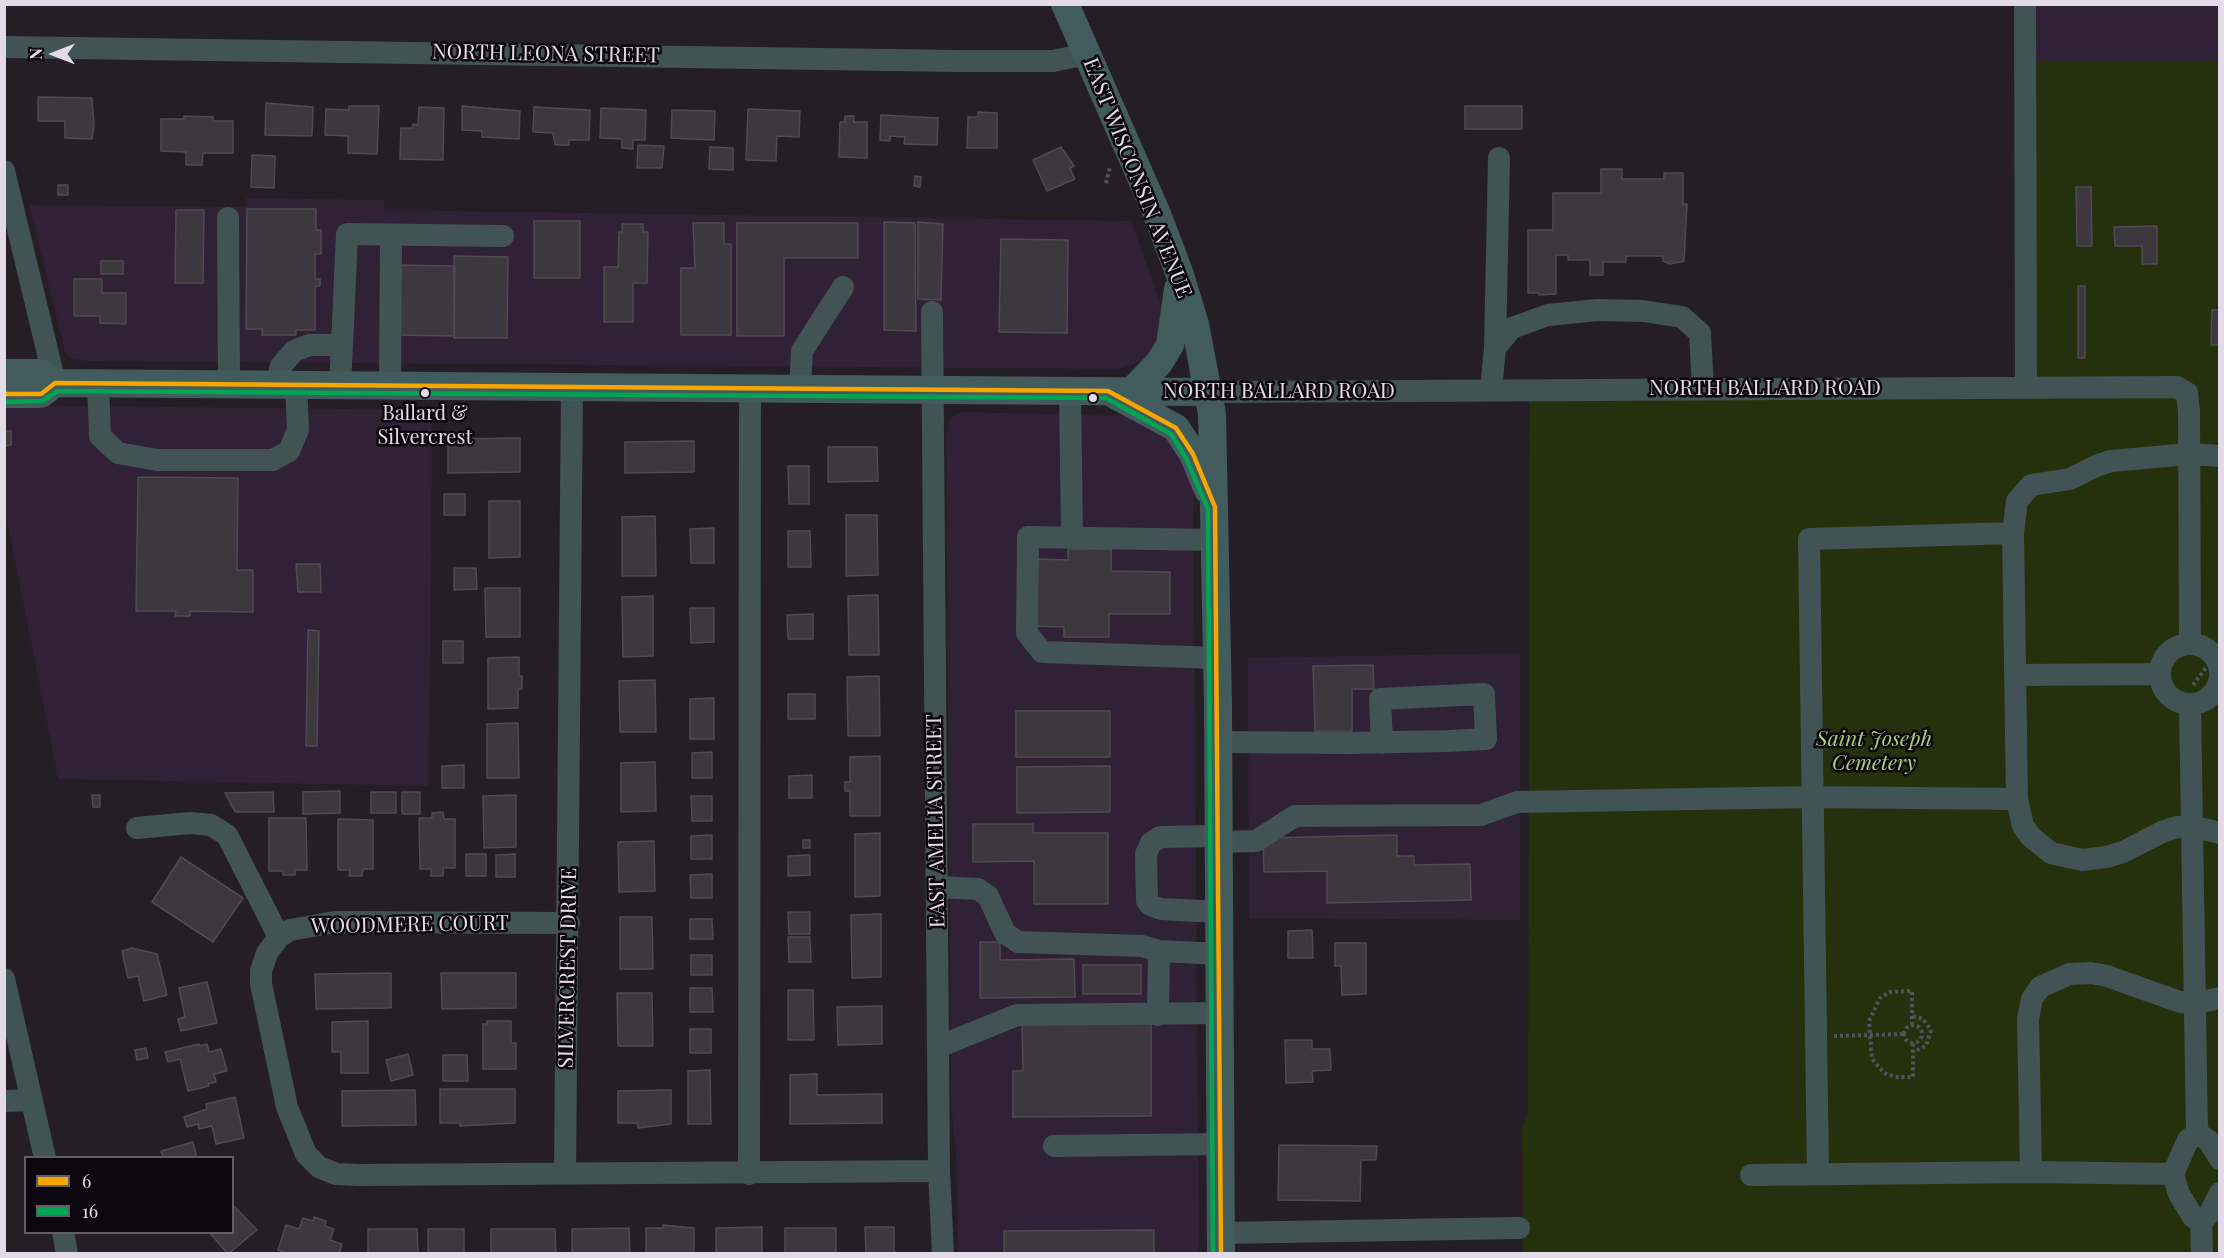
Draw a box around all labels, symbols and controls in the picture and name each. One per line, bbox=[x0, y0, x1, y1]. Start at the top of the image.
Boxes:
north arrow bbox=[24, 24, 84, 84]
street label: NORTH LEONA STREET bbox=[432, 39, 660, 69]
text: N bbox=[25, 48, 46, 60]
street label: EAST WISCONSIN AVENUE bbox=[1077, 54, 1197, 302]
street label: NORTH BALLARD ROAD bbox=[1649, 375, 1881, 401]
street label: NORTH BALLARD ROAD bbox=[1163, 378, 1395, 404]
marker: Ballard & Silvercrest bbox=[419, 387, 431, 399]
unlabelled marker bbox=[1087, 392, 1099, 404]
place label: Ballard & Silvercrest bbox=[378, 402, 472, 449]
street label: EAST AMELIA STREET bbox=[922, 714, 950, 928]
park label: Saint Joseph Cemetery bbox=[1816, 726, 1932, 776]
street label: SILVERCREST DRIVE bbox=[554, 867, 582, 1069]
street label: WOODMERE COURT bbox=[311, 911, 509, 939]
legend bbox=[24, 1156, 234, 1234]
text: 6 bbox=[82, 1169, 91, 1193]
text: 16 bbox=[82, 1199, 98, 1223]

